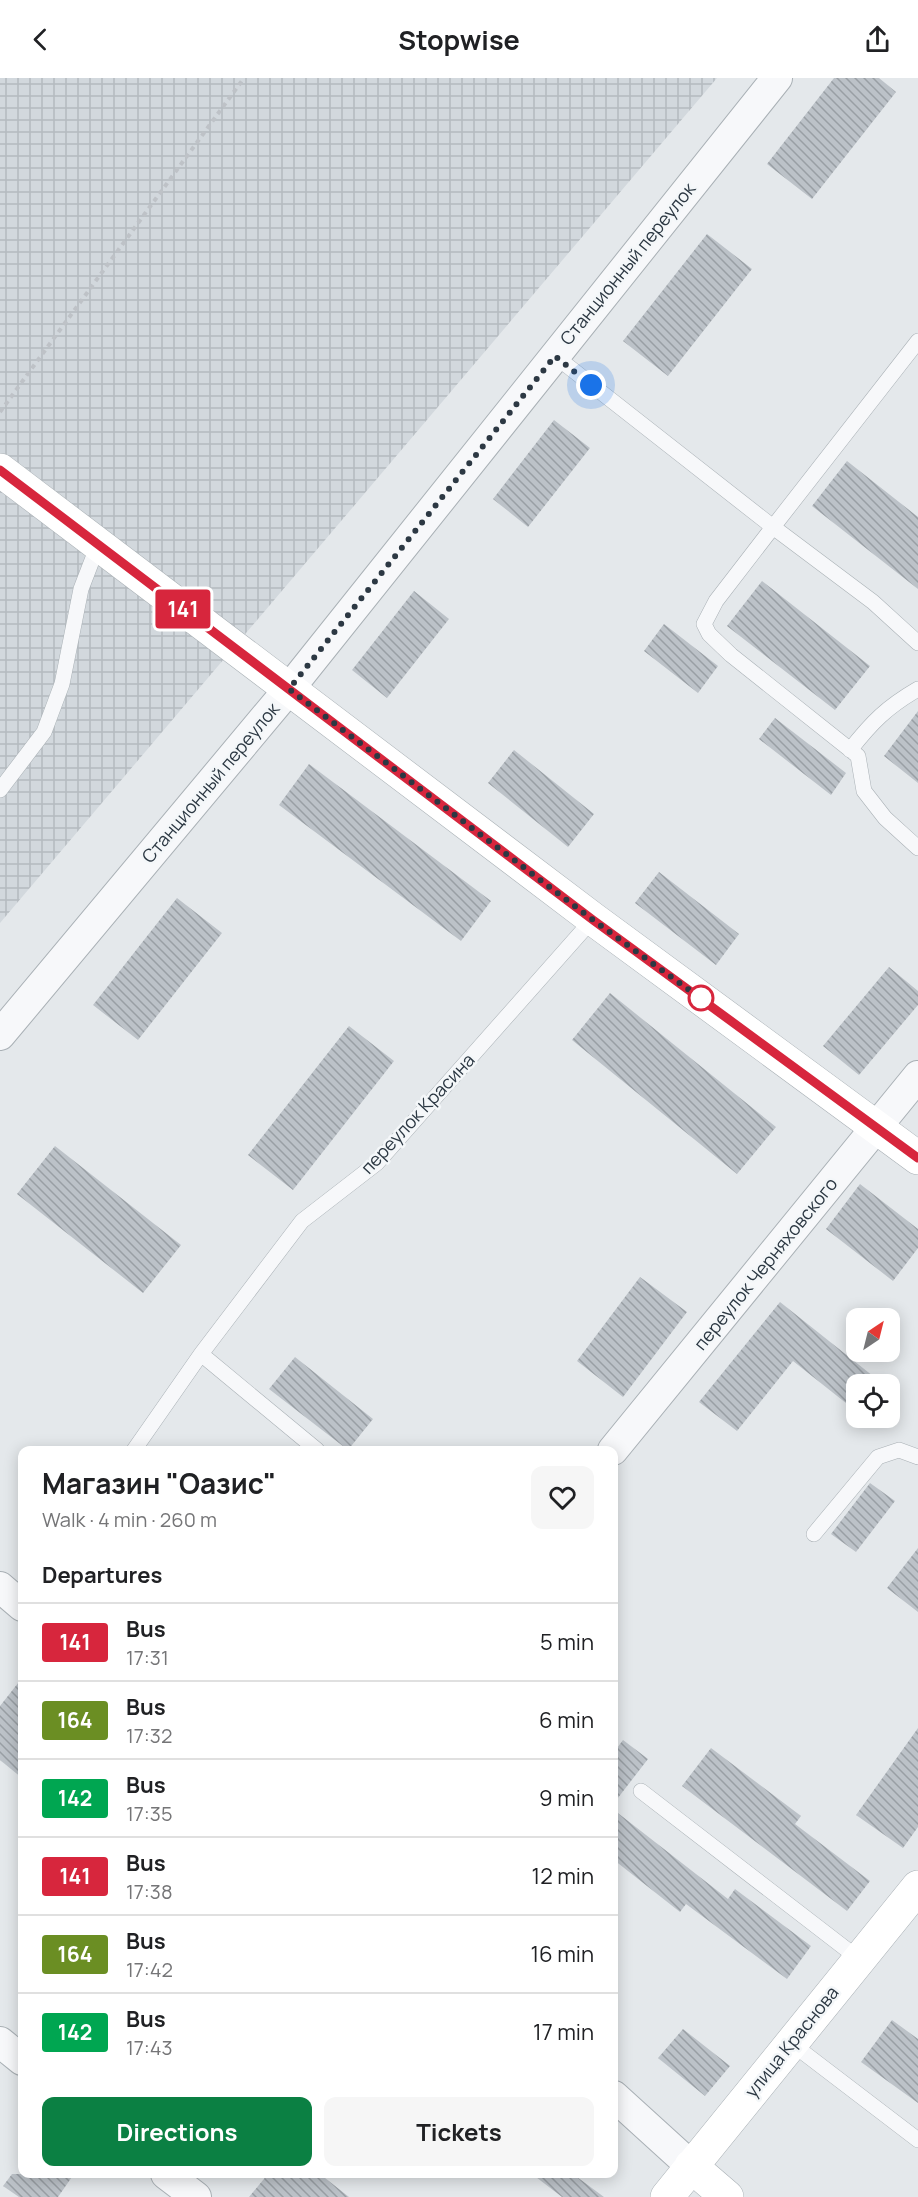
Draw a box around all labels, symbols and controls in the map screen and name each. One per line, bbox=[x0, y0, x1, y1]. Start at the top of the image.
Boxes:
text: Stopwise bbox=[398, 21, 520, 58]
icon: back bbox=[24, 23, 57, 56]
icon: share bbox=[861, 23, 894, 56]
street label: Станционный переулок bbox=[554, 176, 701, 350]
your location bbox=[576, 370, 606, 400]
line badge: 141 bbox=[148, 590, 218, 628]
text: 141 bbox=[167, 595, 199, 623]
street label: Станционный переулок bbox=[136, 696, 285, 868]
unlabelled marker bbox=[688, 985, 714, 1011]
street label: переулок Красина bbox=[355, 1048, 479, 1179]
street label: переулок Черняховского bbox=[688, 1172, 842, 1355]
north arrow bbox=[846, 1308, 900, 1362]
map controls bbox=[846, 1308, 900, 1428]
button: locate bbox=[846, 1374, 900, 1428]
text: Магазин "Оазис" bbox=[42, 1464, 276, 1502]
button: heart bbox=[531, 1466, 594, 1529]
text: Walk · 4 min · 260 m bbox=[42, 1506, 217, 1533]
text: Departures bbox=[42, 1560, 162, 1590]
text: Bus bbox=[126, 1614, 166, 1644]
text: 5 min bbox=[540, 1627, 594, 1657]
text: 141 bbox=[59, 1628, 91, 1656]
text: 17:31 bbox=[126, 1644, 169, 1671]
text: Bus bbox=[126, 1692, 166, 1722]
text: 6 min bbox=[539, 1705, 594, 1735]
text: 164 bbox=[57, 1706, 93, 1734]
text: 17:32 bbox=[126, 1722, 172, 1749]
text: Bus bbox=[126, 1770, 166, 1800]
text: 9 min bbox=[539, 1783, 594, 1813]
text: 142 bbox=[58, 1784, 92, 1812]
text: 17:35 bbox=[126, 1800, 172, 1827]
text: Bus bbox=[126, 1848, 166, 1878]
text: 12 min bbox=[532, 1861, 594, 1891]
text: 141 bbox=[59, 1862, 91, 1890]
text: 17:38 bbox=[126, 1878, 173, 1905]
text: Bus bbox=[126, 1926, 166, 1956]
text: 16 min bbox=[531, 1939, 594, 1969]
text: 164 bbox=[57, 1940, 93, 1968]
text: 17:42 bbox=[126, 1956, 173, 1983]
street label: улица Краснова bbox=[739, 1981, 844, 2102]
text: Bus bbox=[126, 2004, 166, 2034]
text: 17 min bbox=[533, 2017, 594, 2047]
text: 142 bbox=[58, 2018, 92, 2046]
text: 17:43 bbox=[126, 2034, 173, 2061]
button: Directions bbox=[42, 2097, 312, 2166]
button: Tickets bbox=[324, 2097, 594, 2166]

